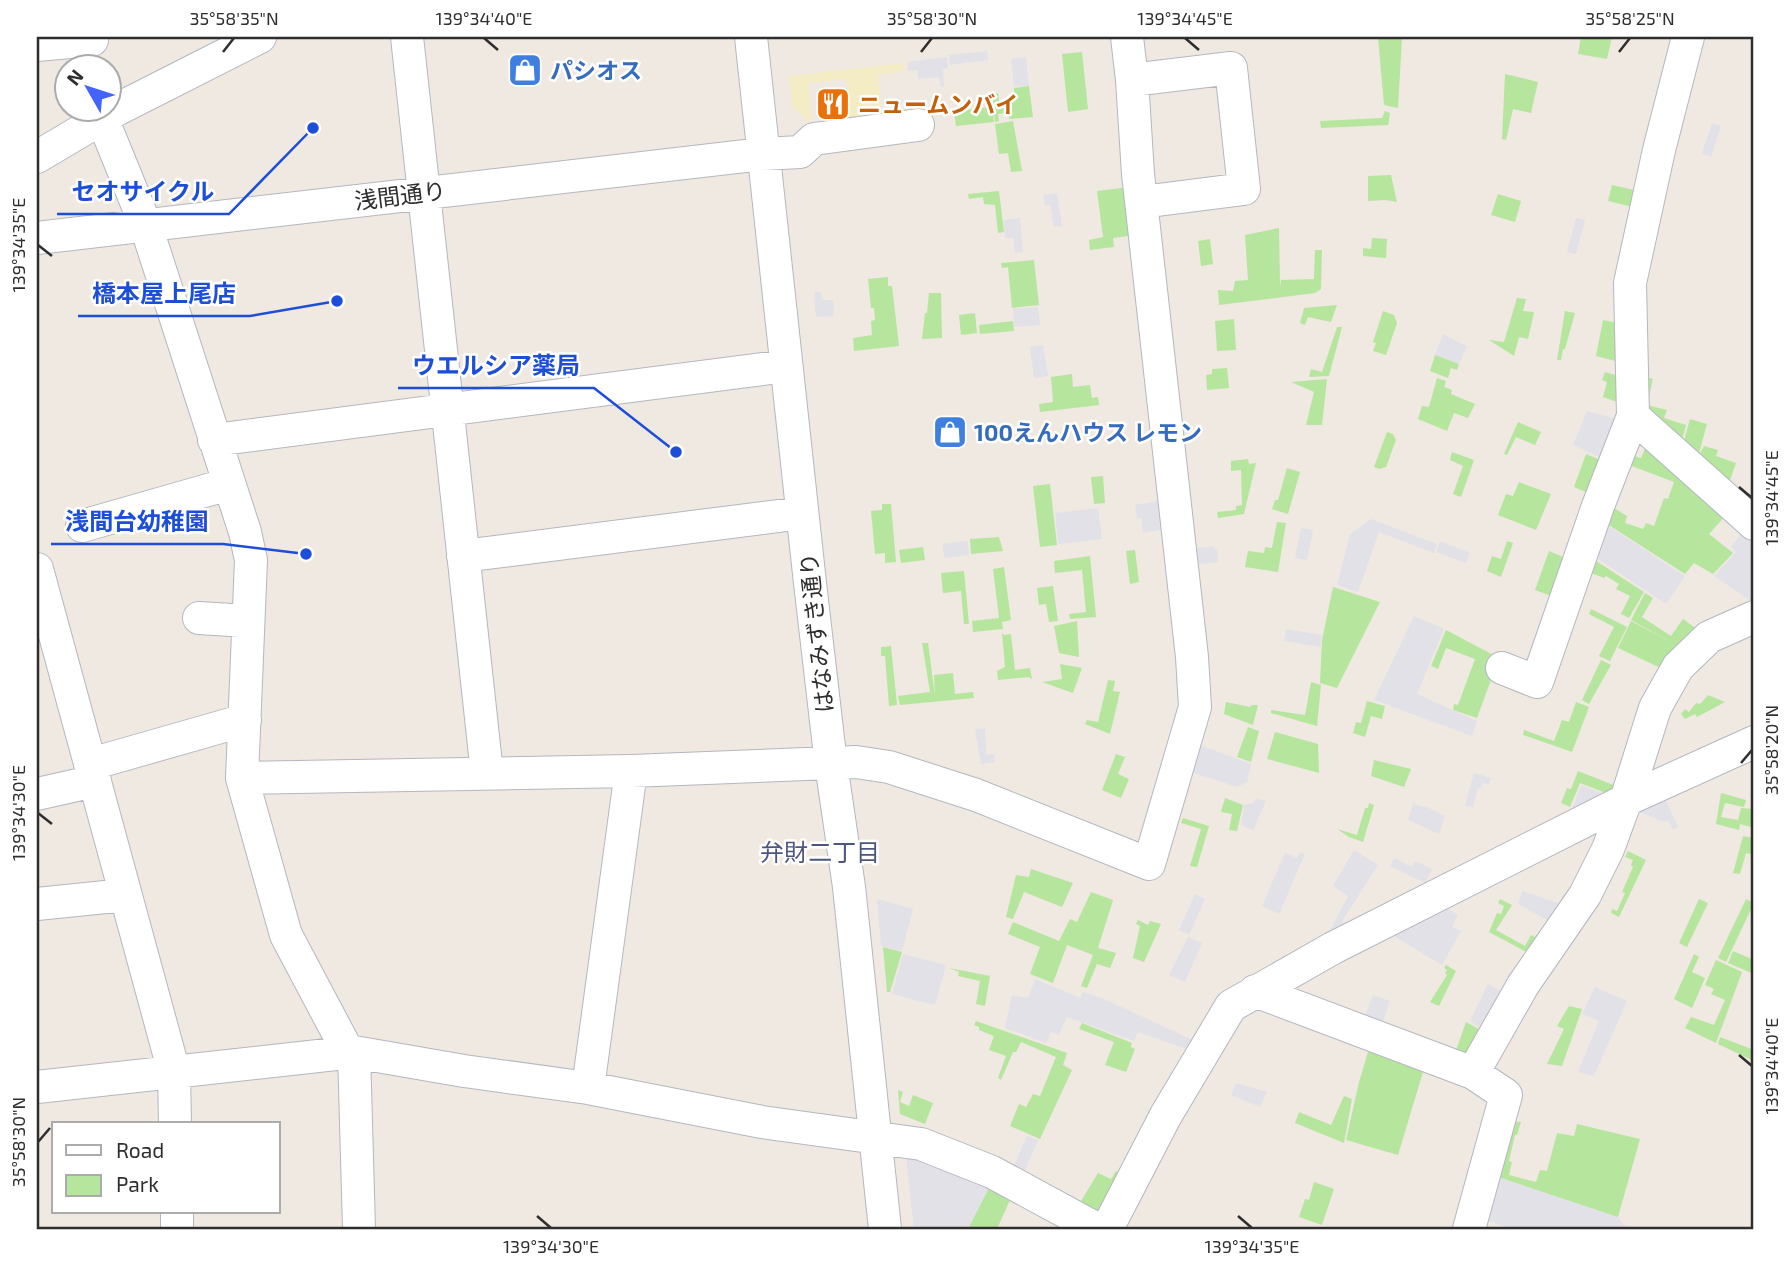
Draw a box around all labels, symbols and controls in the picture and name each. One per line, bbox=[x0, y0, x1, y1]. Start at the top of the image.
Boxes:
text: 35°58'35"N bbox=[189, 7, 279, 29]
text: 139°34'40"E bbox=[436, 7, 532, 29]
text: 35°58'30"N bbox=[887, 7, 977, 29]
text: 139°34'45"E bbox=[1137, 7, 1233, 29]
text: 35°58'25"N bbox=[1585, 7, 1675, 29]
shop icon: パシオス bbox=[506, 51, 544, 89]
north arrow bbox=[52, 52, 122, 122]
place label: パシオス bbox=[550, 56, 642, 84]
text: N bbox=[61, 64, 88, 90]
restaurant icon: ニュームンバイ bbox=[814, 85, 852, 123]
place label: ニュームンバイ bbox=[858, 90, 1018, 118]
callout: セオサイクル bbox=[57, 169, 229, 214]
street label: 浅間通り bbox=[353, 175, 447, 215]
text: セオサイクル bbox=[72, 176, 214, 205]
text: 139°34'35"E bbox=[7, 198, 29, 292]
callout: 橋本屋上尾店 bbox=[78, 271, 250, 316]
text: 橋本屋上尾店 bbox=[92, 278, 236, 307]
callout: ウエルシア薬局 bbox=[398, 343, 594, 388]
text: ウエルシア薬局 bbox=[412, 350, 580, 379]
shop icon: 100えんハウス レモン bbox=[931, 413, 969, 451]
place label: 100えんハウス レモン bbox=[974, 418, 1202, 446]
text: 139°34'45"E bbox=[1760, 450, 1782, 546]
callout: 浅間台幼稚園 bbox=[51, 499, 223, 544]
text: 浅間台幼稚園 bbox=[65, 506, 209, 535]
street label: はなみずき通り bbox=[794, 551, 838, 715]
text: 35°58'20"N bbox=[1760, 705, 1782, 795]
text: 139°34'30"E bbox=[7, 765, 29, 861]
district label: 弁財二丁目 bbox=[760, 837, 880, 866]
text: 139°34'40"E bbox=[1760, 1018, 1782, 1114]
text: 35°58'30"N bbox=[7, 1097, 29, 1187]
legend bbox=[52, 1122, 280, 1214]
text: Road bbox=[116, 1137, 164, 1162]
text: Park bbox=[116, 1171, 159, 1196]
text: 139°34'30"E bbox=[503, 1235, 599, 1257]
text: 139°34'35"E bbox=[1205, 1235, 1299, 1257]

